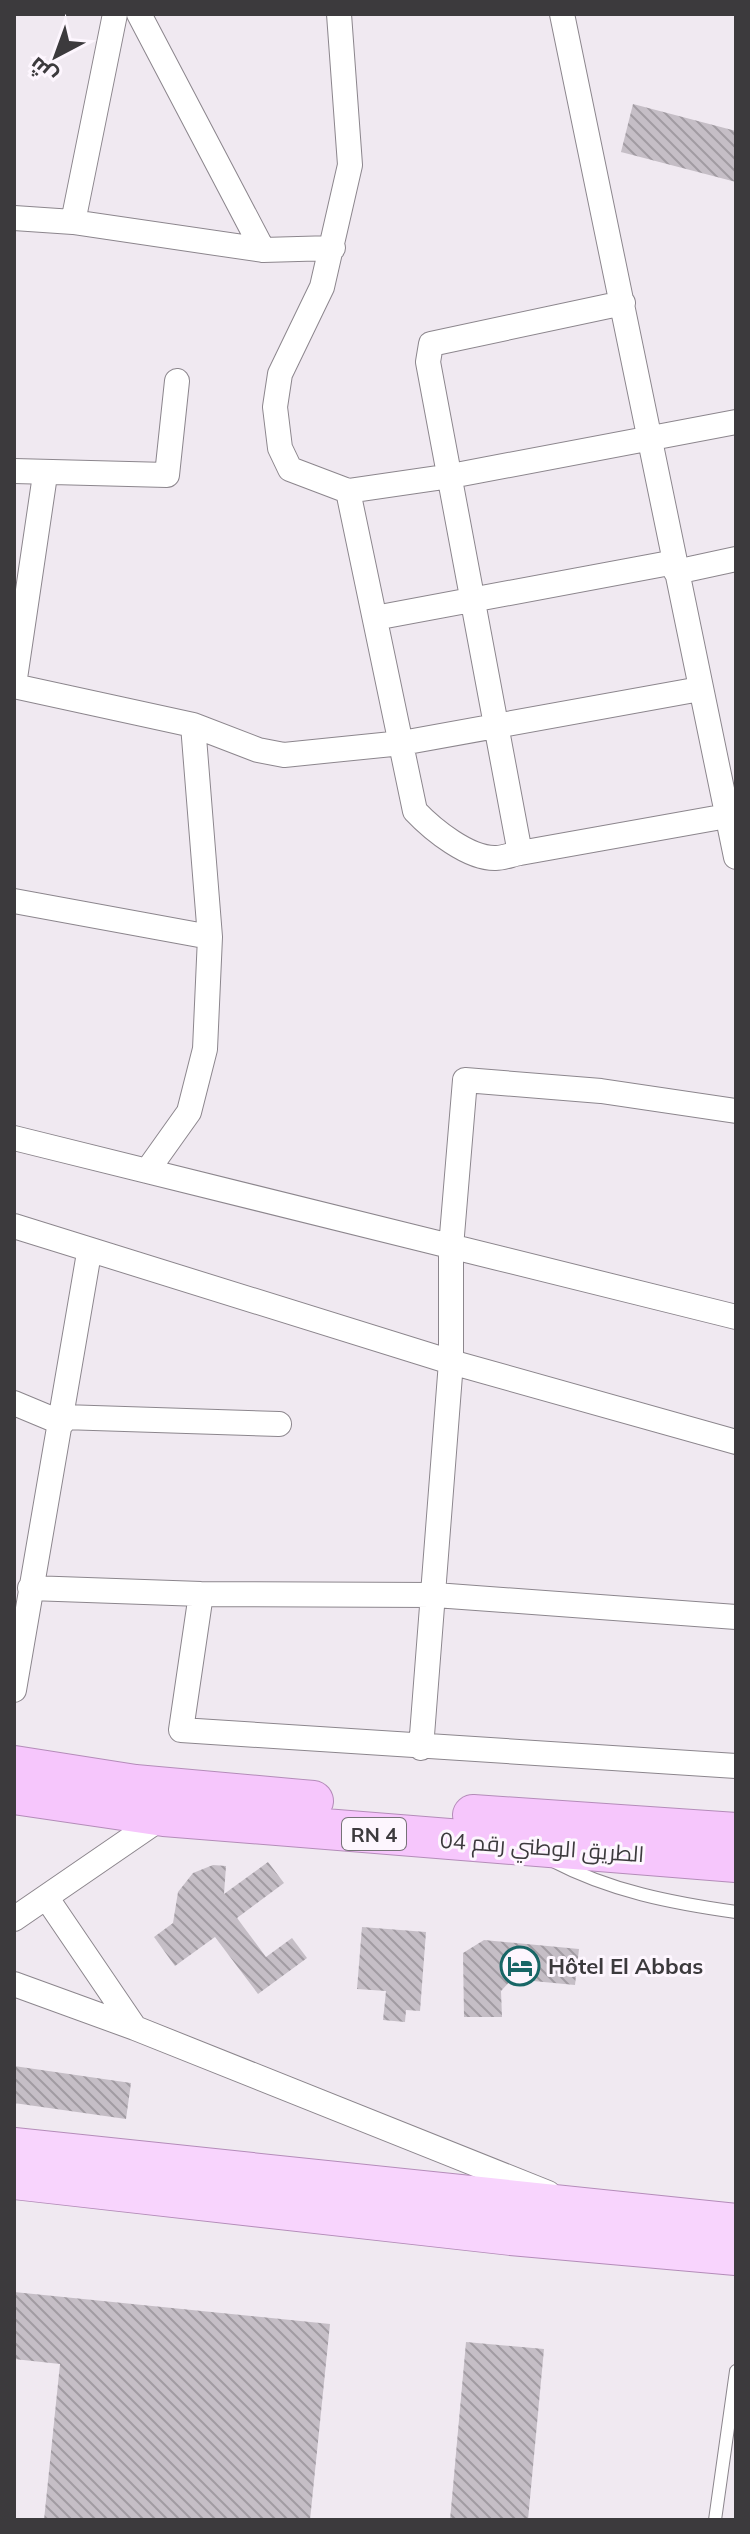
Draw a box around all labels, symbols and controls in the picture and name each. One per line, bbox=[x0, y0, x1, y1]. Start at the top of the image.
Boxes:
north arrow bbox=[16, 16, 96, 96]
text: ش bbox=[23, 51, 63, 91]
road number: RN 4 bbox=[342, 1818, 406, 1850]
street label: الطريق الوطني رقم 04 bbox=[439, 1826, 645, 1871]
hotel icon: Hôtel El Abbas bbox=[499, 1945, 541, 1987]
place label: Hôtel El Abbas bbox=[548, 1952, 703, 1980]

